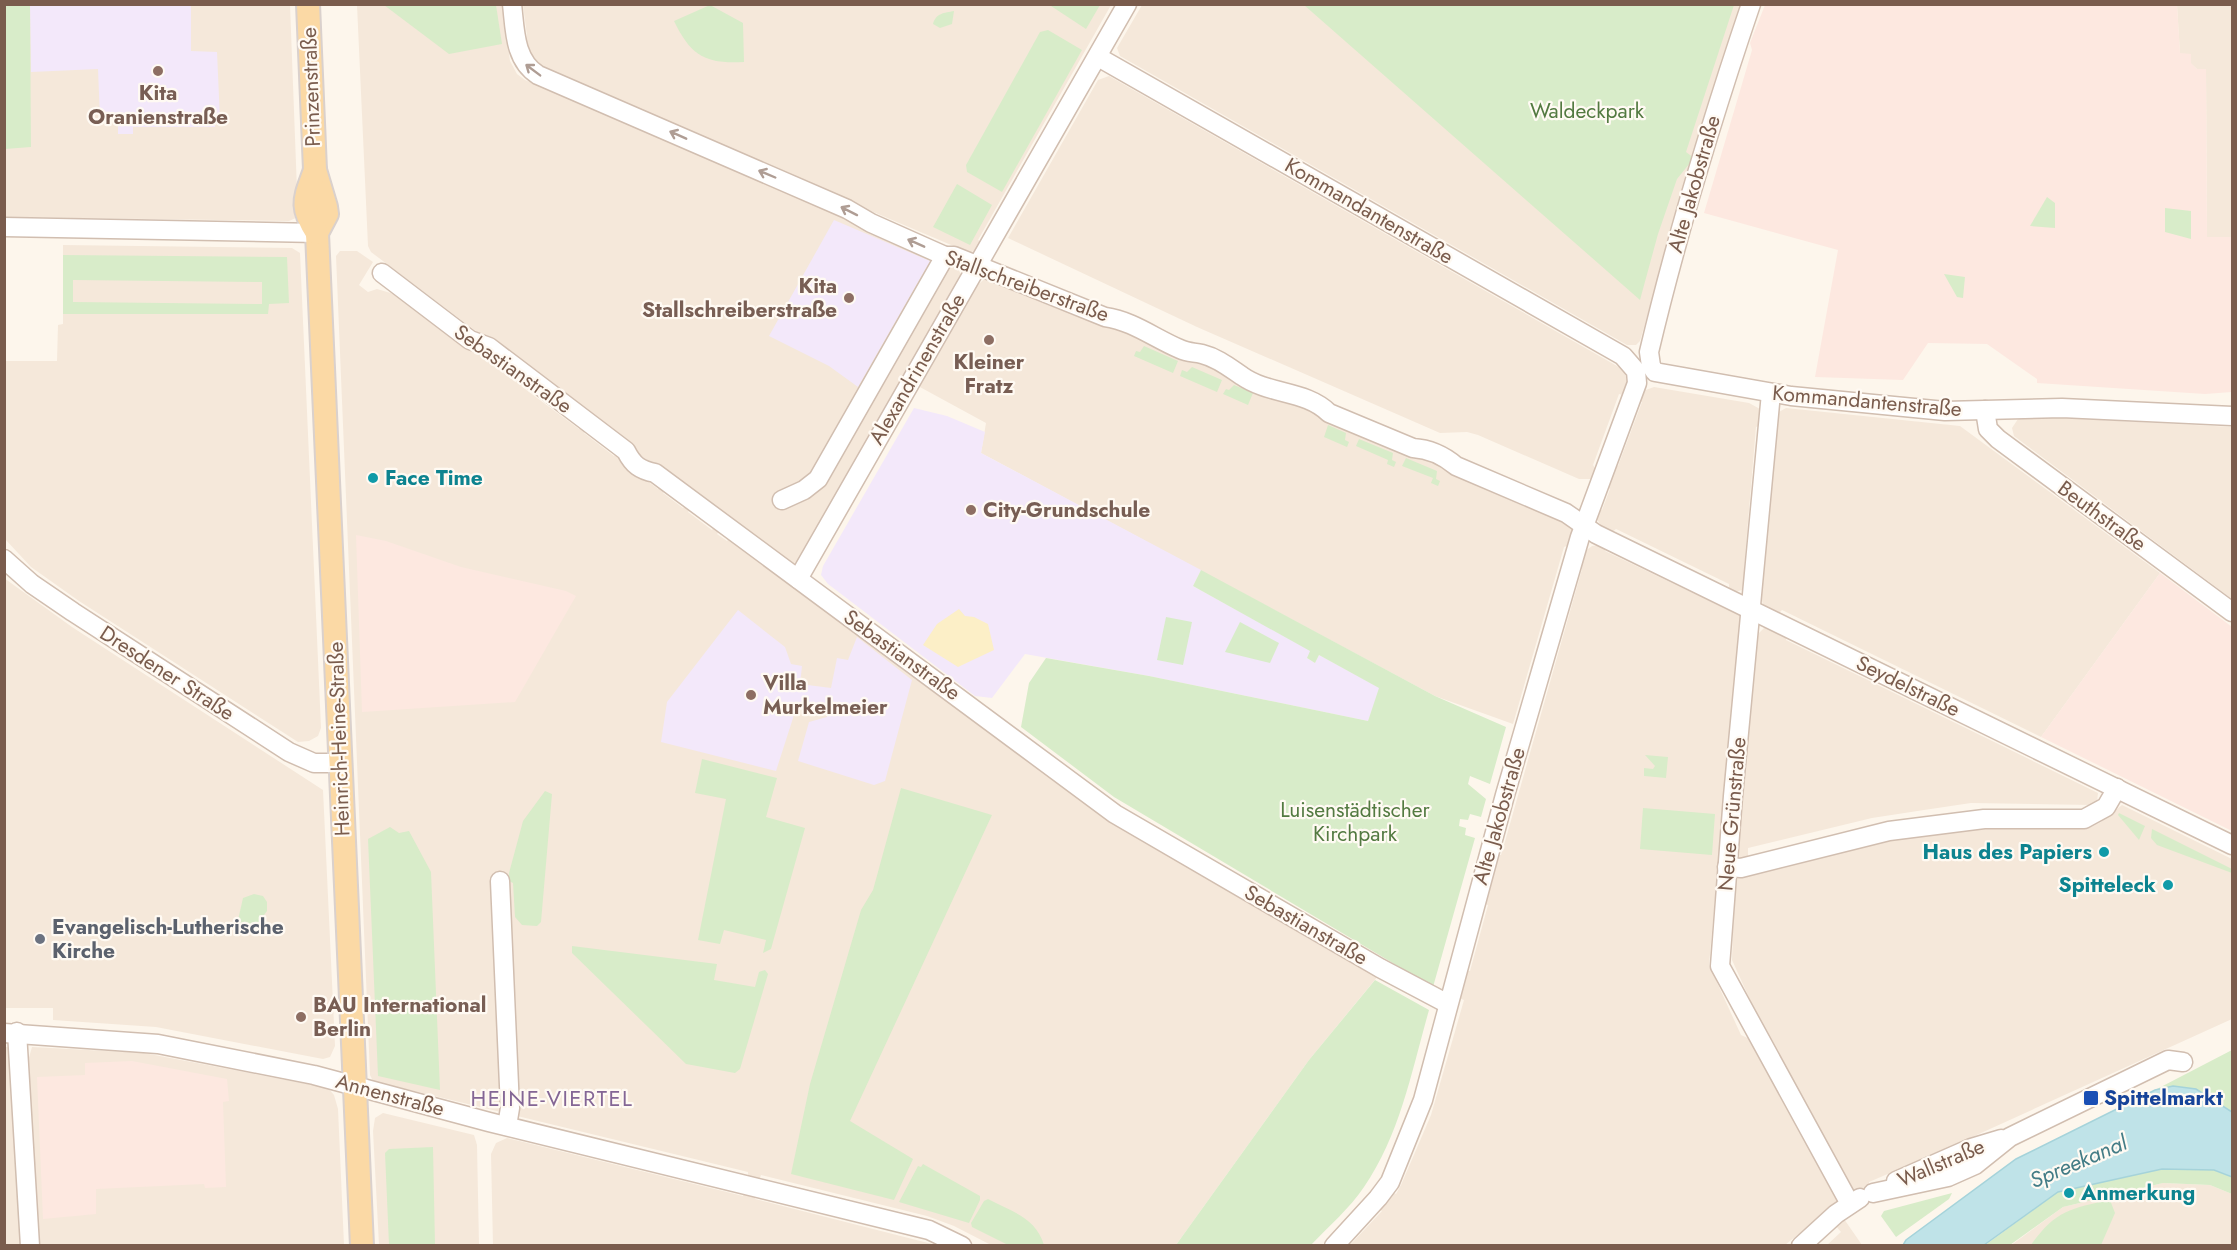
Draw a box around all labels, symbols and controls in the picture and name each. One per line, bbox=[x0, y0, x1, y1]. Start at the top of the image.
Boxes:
street label: Prinzenstraße bbox=[294, 27, 328, 147]
marker: Kita Oranienstraße bbox=[151, 64, 165, 78]
one-way arrow bbox=[526, 64, 542, 76]
place label: Kita Oranienstraße bbox=[88, 78, 228, 132]
park label: Waldeckpark bbox=[1530, 96, 1645, 126]
street label: Alte Jakobstraße bbox=[1660, 112, 1728, 256]
one-way arrow bbox=[669, 129, 687, 140]
street label: Kommandantenstraße bbox=[1279, 150, 1459, 272]
one-way arrow bbox=[759, 168, 777, 179]
one-way arrow bbox=[841, 204, 859, 216]
one-way arrow bbox=[908, 237, 926, 249]
street label: Stallschreiberstraße bbox=[941, 242, 1113, 330]
place label: Kita Stallschreiberstraße bbox=[642, 271, 837, 325]
street label: Alexandrinenstraße bbox=[861, 288, 973, 450]
marker: Kita Stallschreiberstraße bbox=[842, 291, 856, 305]
street label: Sebastianstraße bbox=[448, 317, 578, 421]
marker: Kleiner Fratz bbox=[982, 333, 996, 347]
place label: Kleiner Fratz bbox=[954, 347, 1025, 401]
street label: Kommandantenstraße bbox=[1771, 378, 1963, 424]
place label: Face Time bbox=[385, 463, 483, 493]
marker: Face Time bbox=[366, 471, 380, 485]
street label: Beuthstraße bbox=[2051, 474, 2153, 559]
place label: City-Grundschule bbox=[983, 495, 1150, 525]
marker: City-Grundschule bbox=[964, 503, 978, 517]
street label: Sebastianstraße bbox=[837, 602, 967, 708]
street label: Dresdener Straße bbox=[94, 618, 240, 728]
street label: Heinrich-Heine-Straße bbox=[321, 641, 357, 837]
street label: Seydelstraße bbox=[1851, 648, 1965, 724]
place label: Villa Murkelmeier bbox=[762, 668, 888, 722]
marker: Villa Murkelmeier bbox=[744, 688, 758, 702]
street label: Neue Grünstraße bbox=[1710, 736, 1754, 892]
street label: Alte Jakobstraße bbox=[1465, 744, 1533, 888]
park label: Luisenstädtischer Kirchpark bbox=[1280, 795, 1431, 849]
place label: Haus des Papiers bbox=[1923, 837, 2092, 867]
marker: Haus des Papiers bbox=[2097, 845, 2111, 859]
place label: Spitteleck bbox=[2059, 870, 2156, 900]
street label: Sebastianstraße bbox=[1239, 878, 1373, 973]
marker: Spitteleck bbox=[2161, 878, 2175, 892]
place label: Evangelisch-Lutherische Kirche bbox=[52, 912, 284, 966]
marker: Evangelisch-Lutherische Kirche bbox=[33, 932, 47, 946]
place label: BAU International Berlin bbox=[313, 990, 487, 1044]
marker: BAU International Berlin bbox=[294, 1010, 308, 1024]
street label: Annenstraße bbox=[332, 1066, 448, 1124]
district label: HEINE-VIERTEL bbox=[470, 1082, 634, 1114]
place label: Spittelmarkt bbox=[2104, 1083, 2223, 1113]
marker: Spittelmarkt bbox=[2082, 1089, 2100, 1107]
water label: Spreekanal bbox=[2024, 1126, 2133, 1196]
street label: Wallstraße bbox=[1893, 1131, 1989, 1195]
place label: Anmerkung bbox=[2080, 1178, 2195, 1208]
marker: Anmerkung bbox=[2062, 1186, 2076, 1200]

